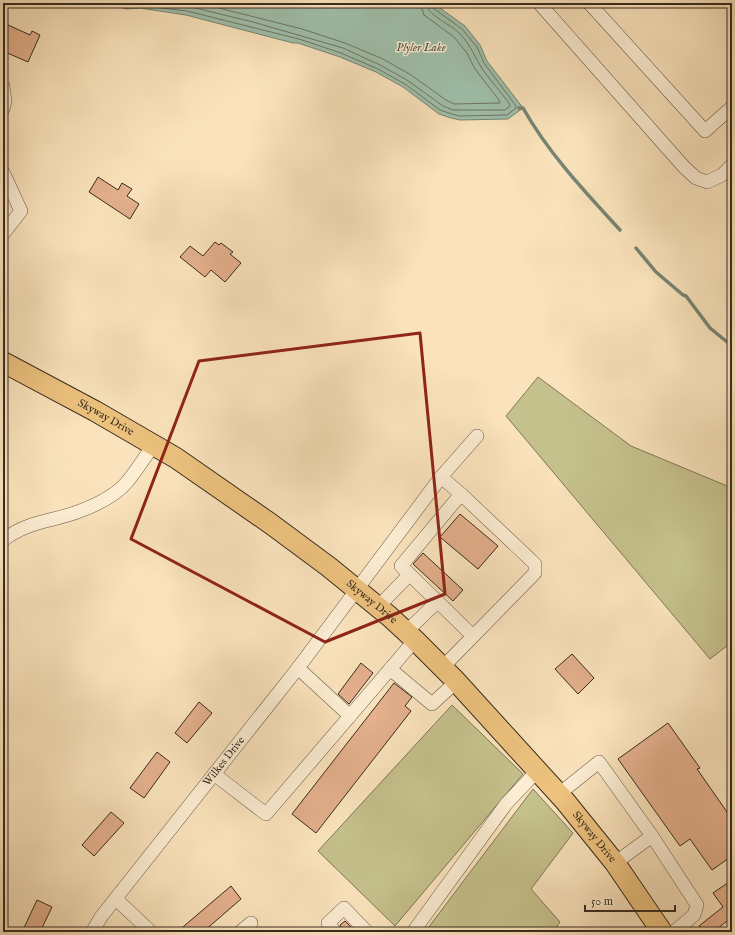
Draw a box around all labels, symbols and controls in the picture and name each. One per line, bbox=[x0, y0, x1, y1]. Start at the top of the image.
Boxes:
water label: Plyler Lake bbox=[396, 40, 446, 55]
street label: Skyway Drive bbox=[75, 396, 137, 439]
street label: Skyway Drive bbox=[343, 577, 400, 627]
street label: Wilkes Drive bbox=[200, 734, 248, 789]
street label: Skyway Drive bbox=[569, 808, 619, 866]
scale bar bbox=[585, 887, 675, 913]
text: 50 m bbox=[591, 894, 613, 909]

